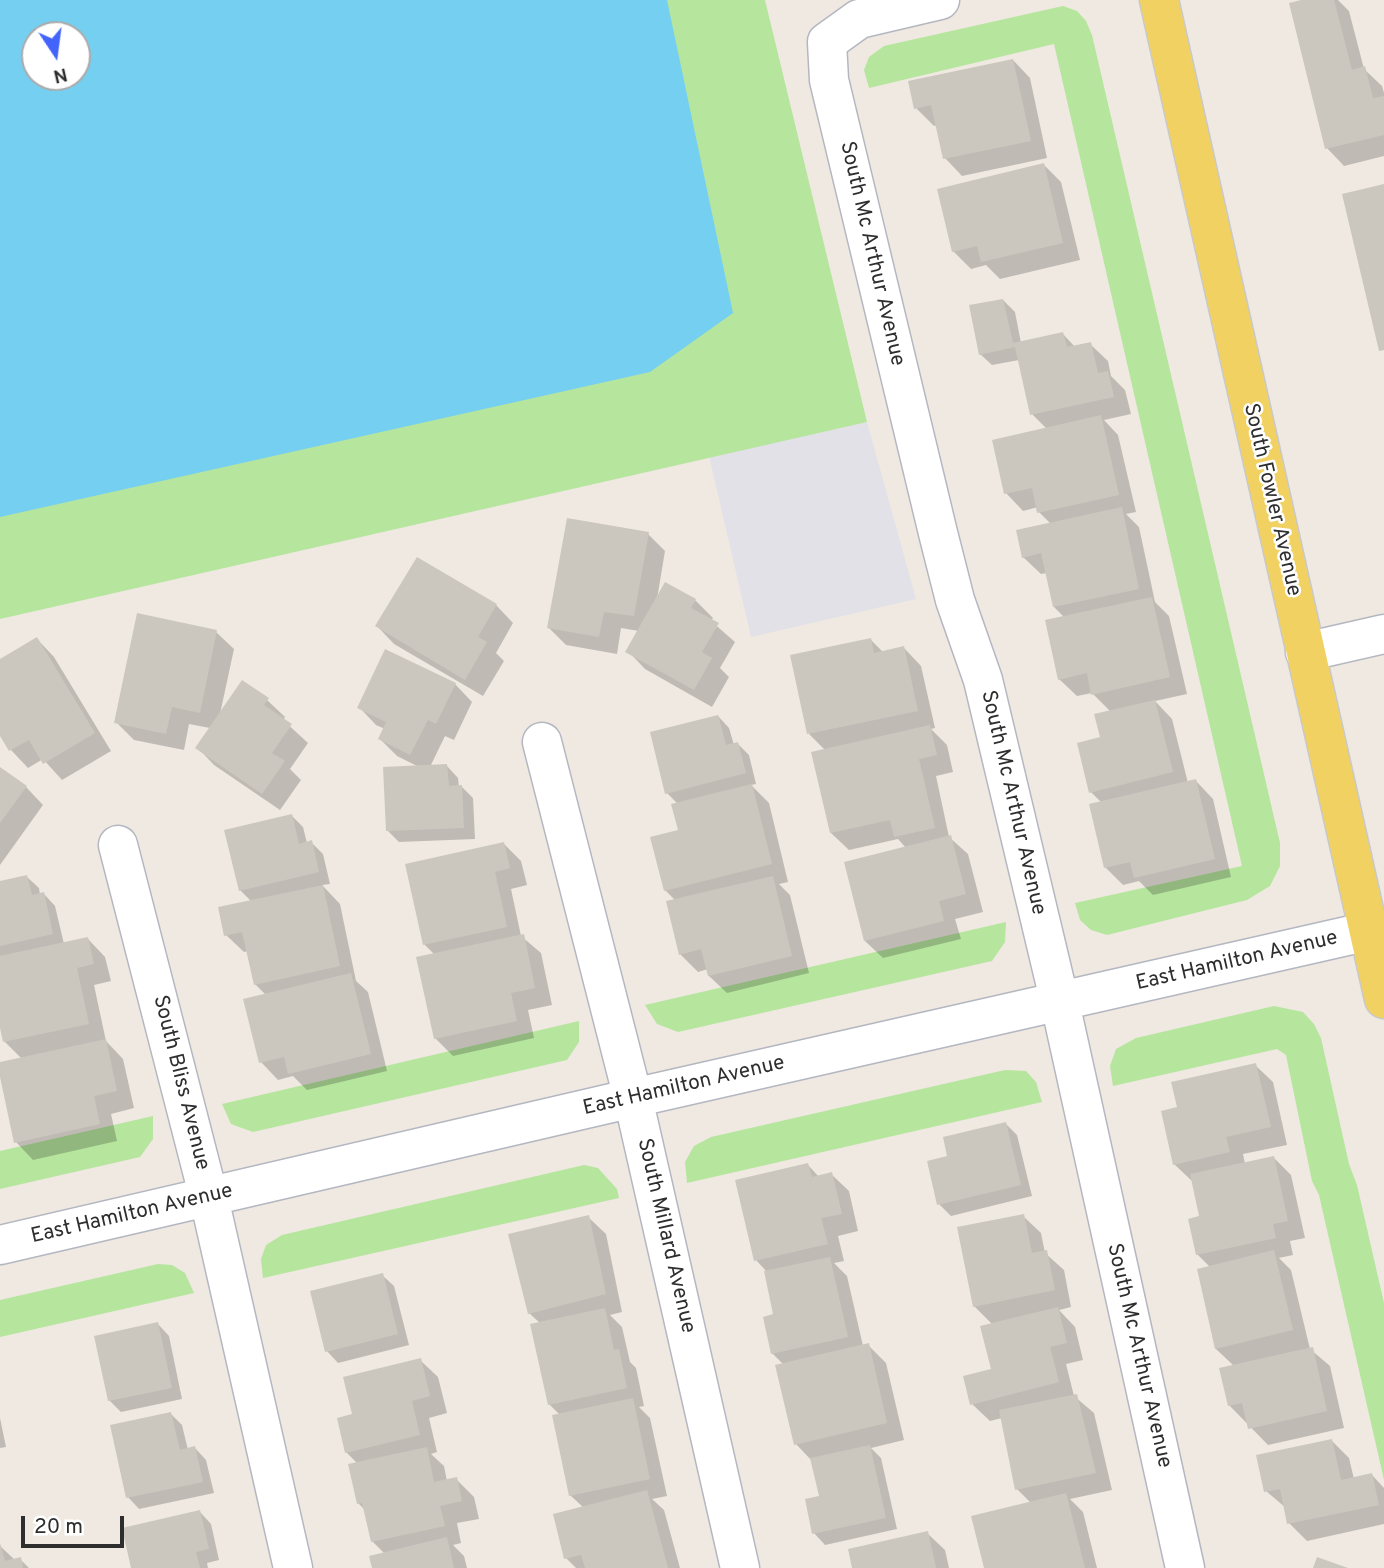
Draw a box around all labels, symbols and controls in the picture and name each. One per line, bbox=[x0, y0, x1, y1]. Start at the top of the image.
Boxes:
north arrow bbox=[21, 21, 91, 91]
text: N bbox=[51, 61, 70, 88]
street label: South Mc Arthur Avenue bbox=[833, 139, 909, 369]
street label: South Fowler Avenue bbox=[1237, 401, 1305, 599]
street label: South Mc Arthur Avenue bbox=[974, 688, 1050, 918]
street label: East Hamilton Avenue bbox=[1134, 927, 1340, 997]
street label: South Bliss Avenue bbox=[146, 993, 214, 1173]
street label: East Hamilton Avenue bbox=[581, 1052, 787, 1122]
street label: South Millard Avenue bbox=[630, 1136, 700, 1336]
street label: East Hamilton Avenue bbox=[29, 1180, 235, 1250]
street label: South Mc Arthur Avenue bbox=[1100, 1241, 1176, 1471]
scale bar bbox=[24, 1502, 128, 1546]
text: 20 m bbox=[34, 1514, 83, 1541]

